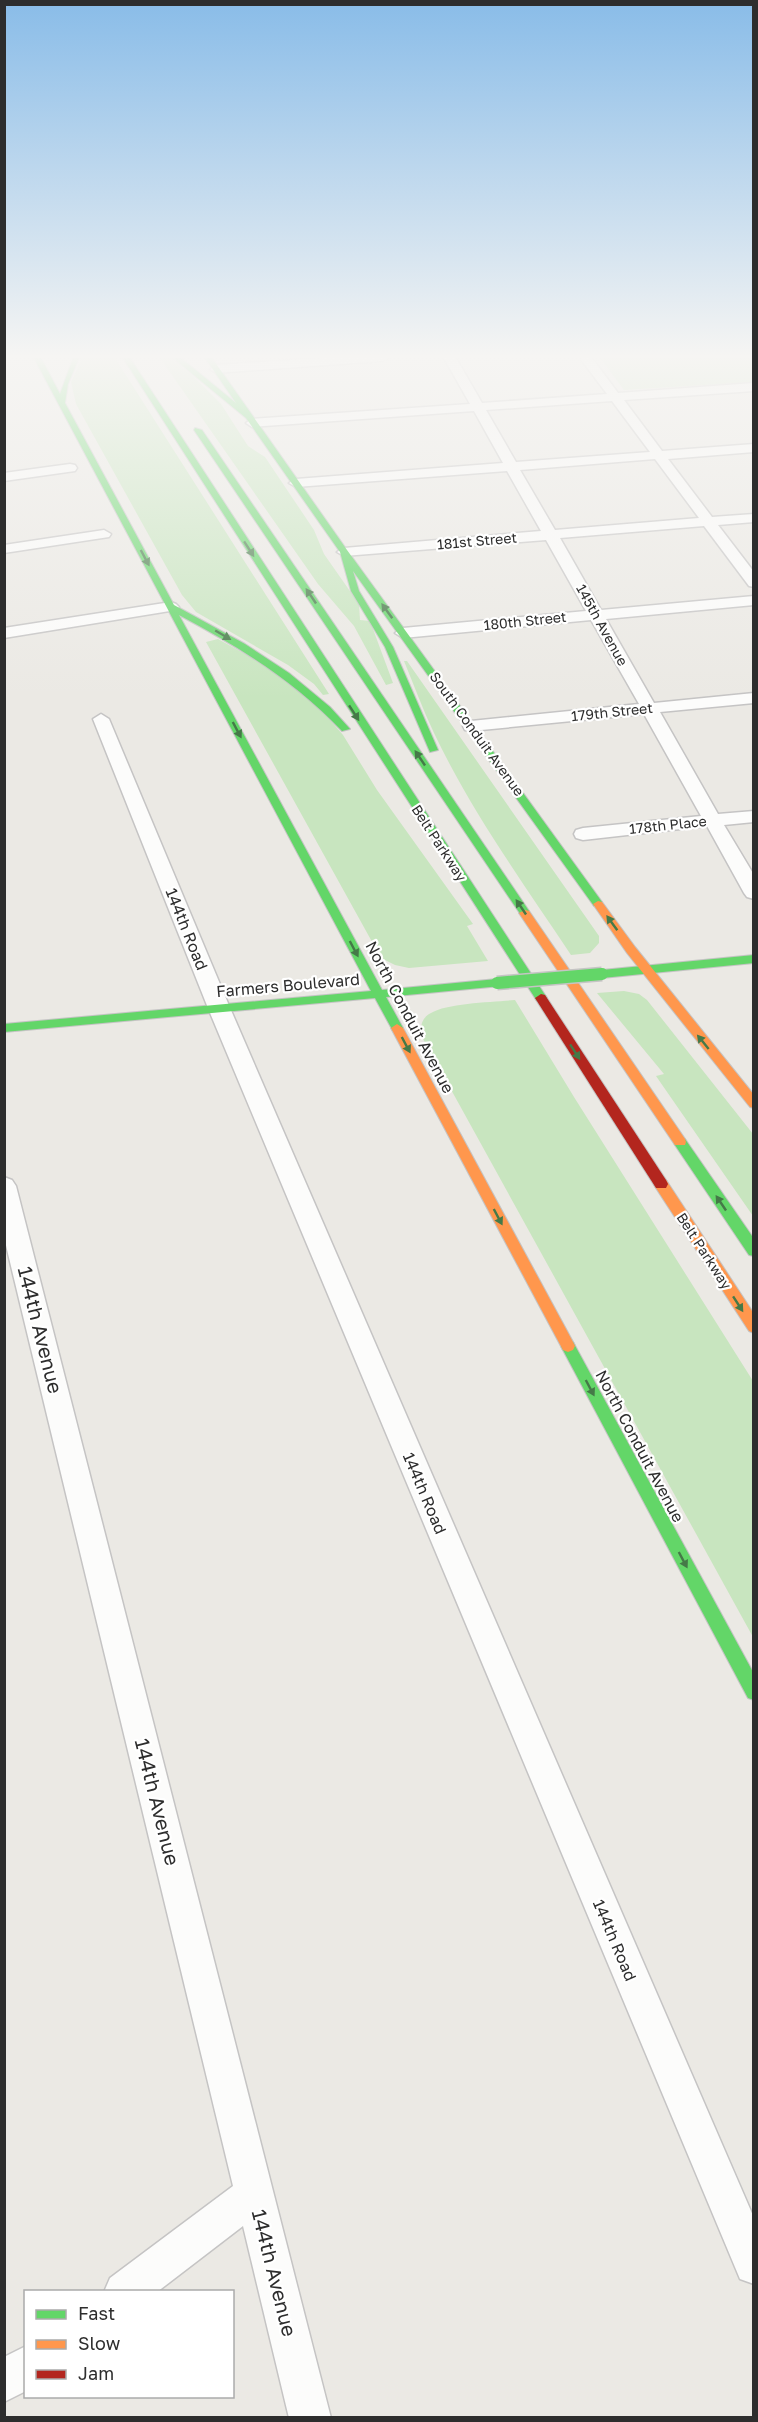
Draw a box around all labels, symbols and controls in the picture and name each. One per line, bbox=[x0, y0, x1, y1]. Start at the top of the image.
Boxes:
street label: 181st Street bbox=[436, 529, 518, 552]
one-way arrow bbox=[243, 541, 254, 557]
one-way arrow bbox=[140, 550, 150, 567]
street label: 145th Avenue bbox=[573, 581, 632, 668]
one-way arrow bbox=[306, 588, 317, 604]
one-way arrow bbox=[381, 604, 393, 620]
street label: 180th Street bbox=[483, 608, 567, 633]
one-way arrow bbox=[215, 630, 231, 641]
street label: South Conduit Avenue bbox=[427, 668, 528, 799]
street label: 179th Street bbox=[570, 699, 654, 724]
one-way arrow bbox=[349, 704, 360, 721]
one-way arrow bbox=[232, 721, 242, 738]
one-way arrow bbox=[414, 750, 426, 766]
street label: Belt Parkway bbox=[408, 801, 471, 884]
street label: 178th Place bbox=[628, 812, 708, 837]
street label: 144th Road bbox=[161, 885, 213, 973]
one-way arrow bbox=[516, 899, 527, 915]
one-way arrow bbox=[606, 915, 618, 931]
street label: North Conduit Avenue bbox=[361, 937, 459, 1097]
one-way arrow bbox=[349, 940, 359, 958]
street label: Farmers Boulevard bbox=[215, 969, 361, 1001]
one-way arrow bbox=[697, 1034, 709, 1049]
one-way arrow bbox=[401, 1037, 411, 1054]
one-way arrow bbox=[569, 1044, 580, 1060]
one-way arrow bbox=[715, 1195, 727, 1211]
one-way arrow bbox=[493, 1208, 503, 1225]
street label: Belt Parkway bbox=[673, 1209, 736, 1292]
street label: 144th Avenue bbox=[14, 1264, 68, 1396]
one-way arrow bbox=[732, 1295, 744, 1311]
street label: North Conduit Avenue bbox=[591, 1366, 689, 1526]
one-way arrow bbox=[586, 1380, 595, 1397]
street label: 144th Road bbox=[399, 1449, 451, 1537]
one-way arrow bbox=[678, 1552, 688, 1569]
street label: 144th Avenue bbox=[131, 1736, 185, 1868]
street label: 144th Road bbox=[589, 1896, 641, 1984]
street label: 144th Avenue bbox=[248, 2207, 302, 2339]
legend bbox=[24, 2290, 234, 2398]
text: Fast bbox=[78, 2302, 115, 2324]
text: Slow bbox=[78, 2332, 121, 2354]
text: Jam bbox=[78, 2362, 114, 2384]

